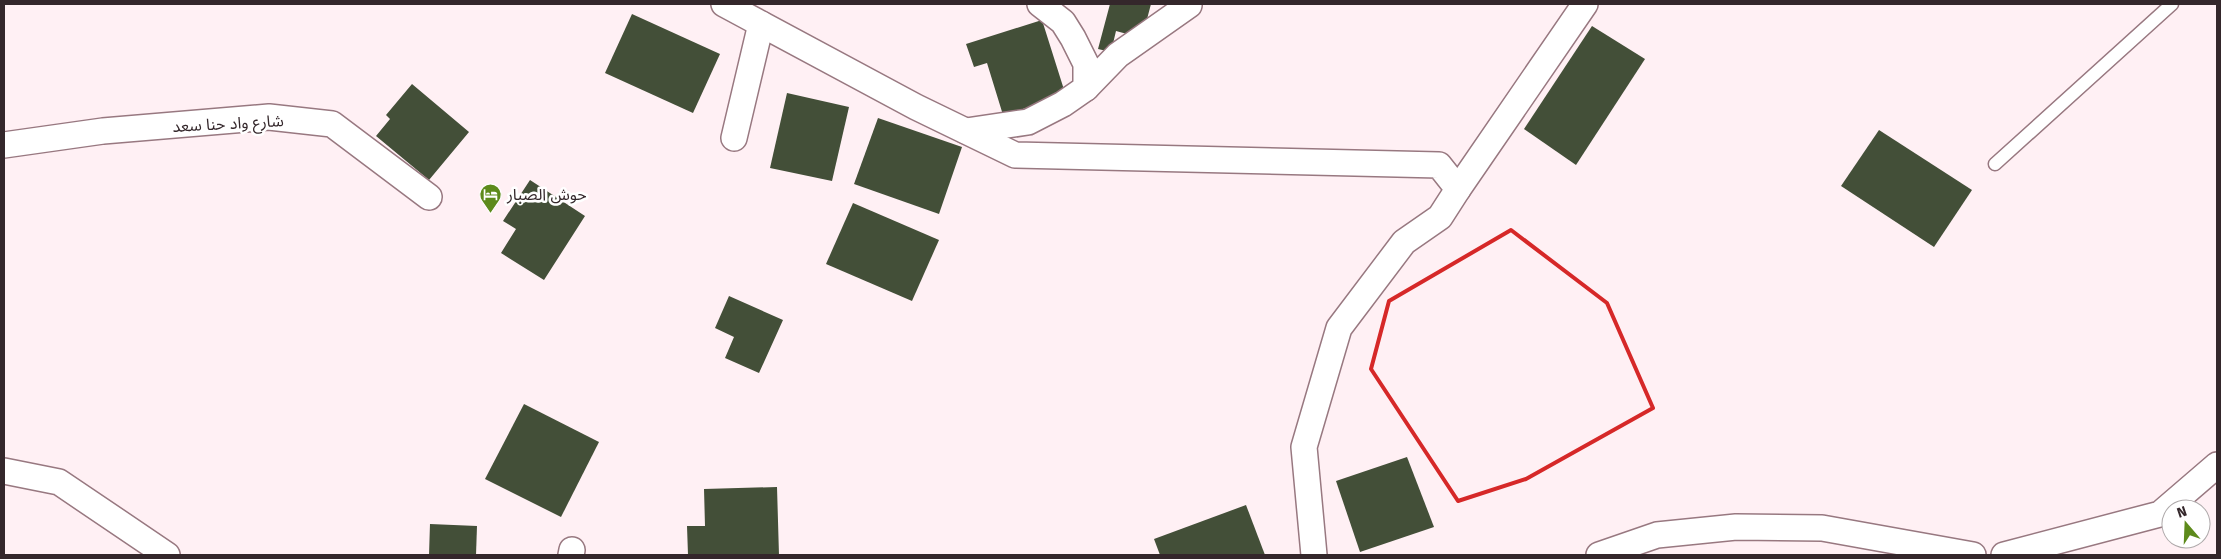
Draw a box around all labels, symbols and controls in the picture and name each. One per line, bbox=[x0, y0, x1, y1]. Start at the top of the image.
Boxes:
street label: شارع واد حنا سعد bbox=[172, 111, 284, 139]
hotel icon: حوش الصبار bbox=[479, 182, 503, 213]
place label: حوش الصبار bbox=[506, 185, 587, 204]
north arrow bbox=[2161, 499, 2211, 549]
text: N bbox=[2175, 503, 2189, 522]

